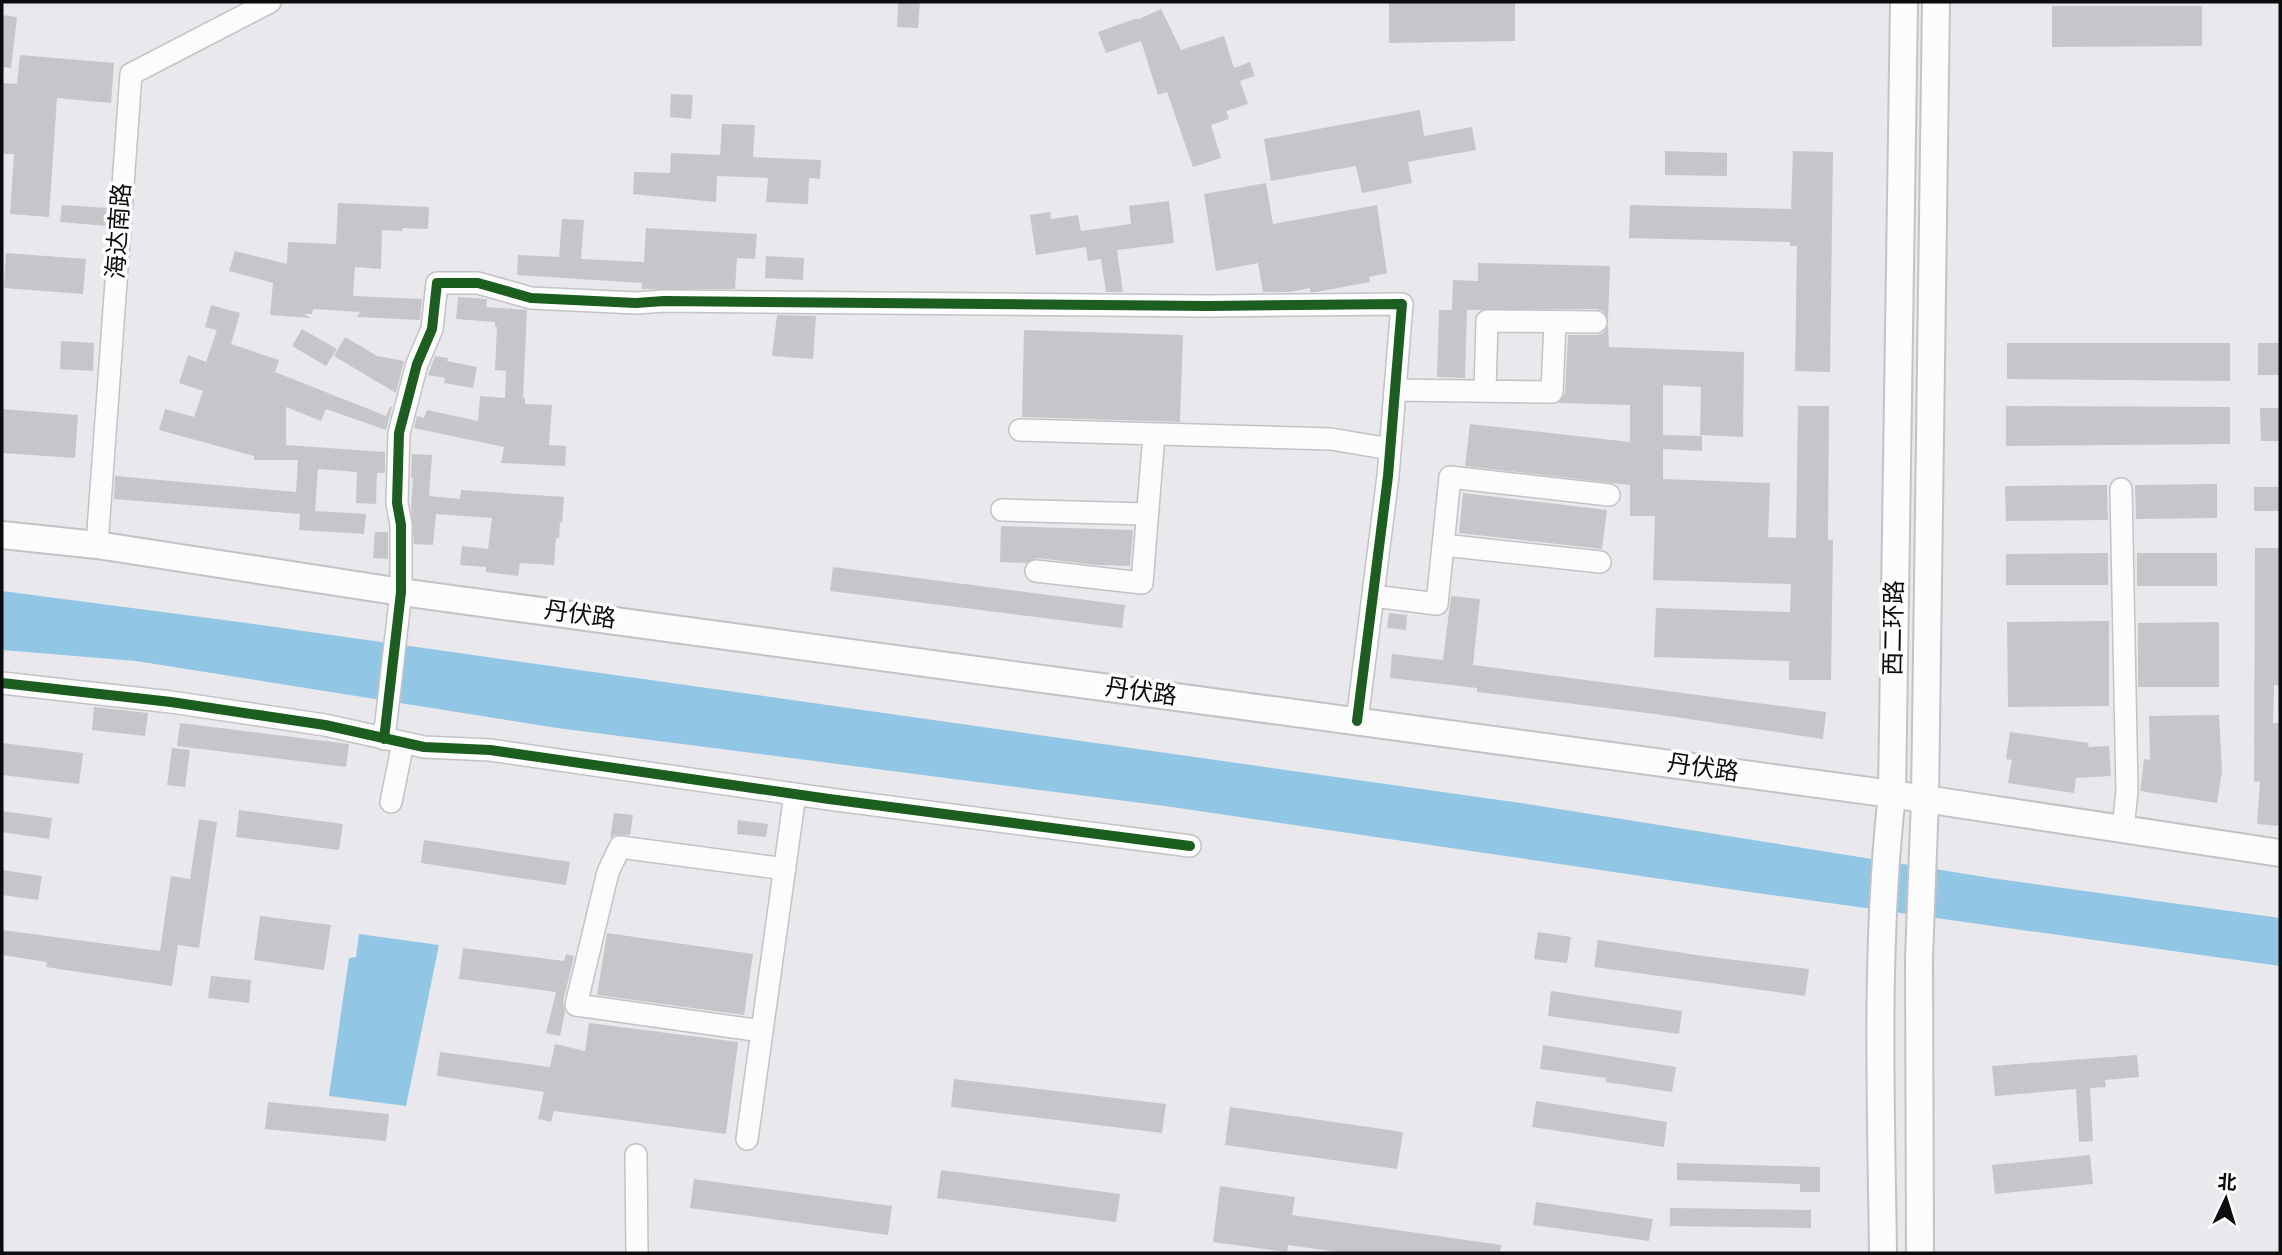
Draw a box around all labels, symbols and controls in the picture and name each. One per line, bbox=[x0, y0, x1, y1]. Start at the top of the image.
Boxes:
street label: 海达南路 bbox=[98, 182, 140, 280]
street label: 西二环路 bbox=[1876, 580, 1912, 676]
street label: 丹伏路 bbox=[542, 593, 618, 637]
street label: 丹伏路 bbox=[1103, 670, 1179, 714]
street label: 丹伏路 bbox=[1665, 746, 1741, 790]
north arrow bbox=[2191, 1164, 2261, 1234]
text: 北 bbox=[2217, 1169, 2238, 1198]

